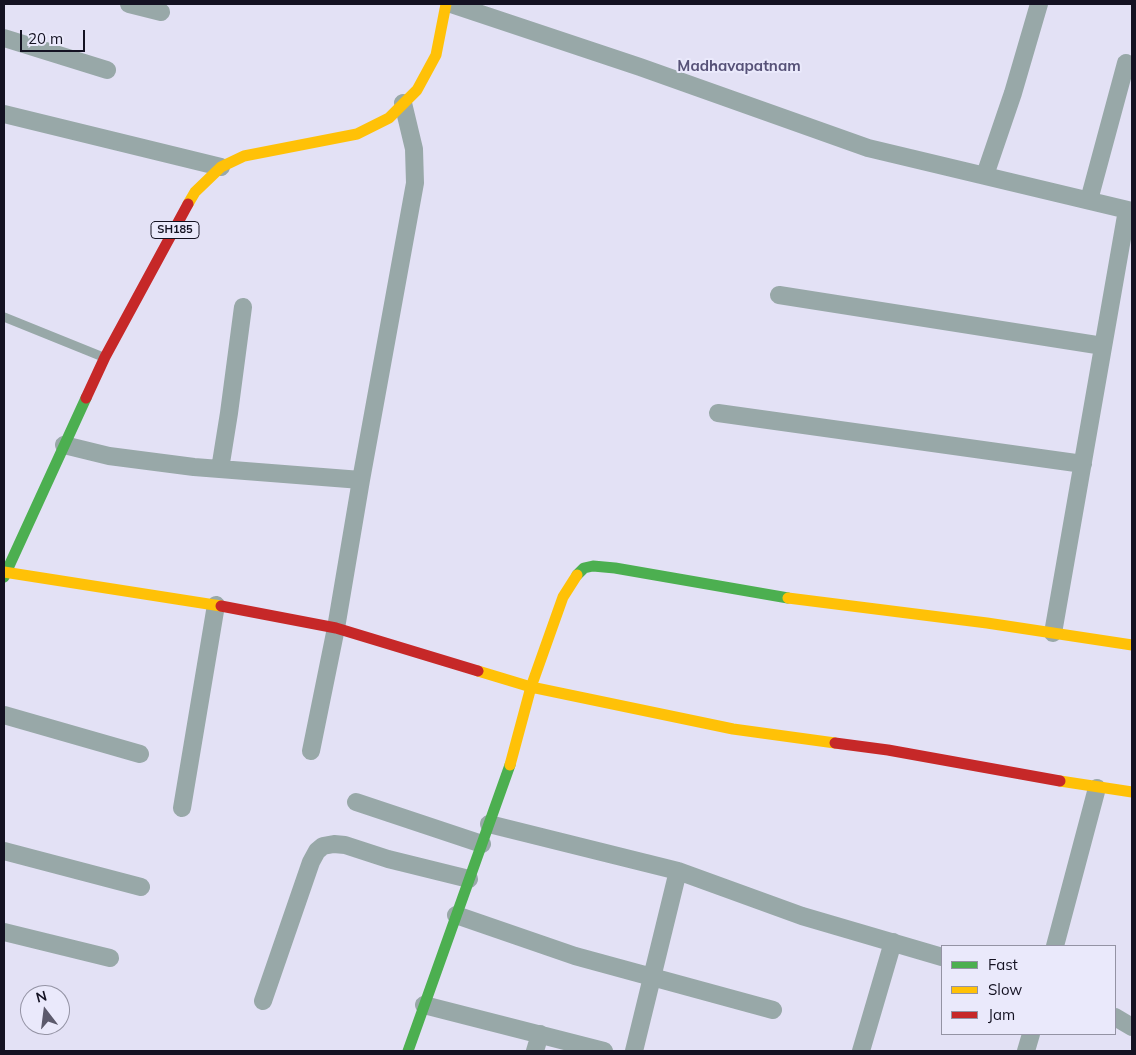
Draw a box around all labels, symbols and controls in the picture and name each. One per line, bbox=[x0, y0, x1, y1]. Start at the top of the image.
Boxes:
scale bar bbox=[22, 20, 88, 52]
text: 20 m bbox=[28, 29, 63, 48]
district label: Madhavapatnam bbox=[677, 57, 801, 75]
road number: SH185 bbox=[151, 222, 199, 238]
legend bbox=[941, 945, 1116, 1035]
text: Fast bbox=[988, 955, 1018, 974]
text: Slow bbox=[988, 980, 1022, 999]
north arrow bbox=[20, 985, 70, 1035]
text: N bbox=[34, 986, 49, 1007]
text: Jam bbox=[988, 1005, 1015, 1024]

